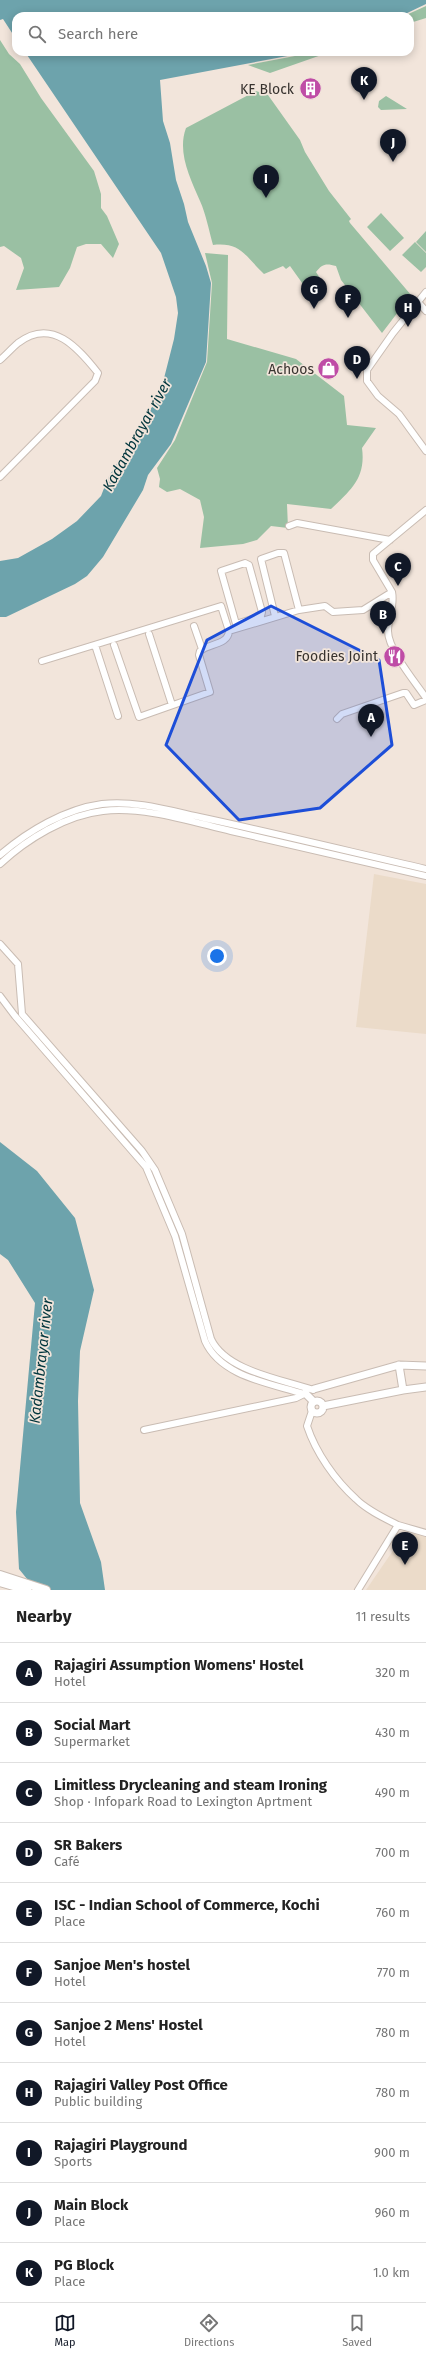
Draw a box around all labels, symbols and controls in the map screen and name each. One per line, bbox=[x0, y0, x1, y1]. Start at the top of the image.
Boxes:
search box bbox=[12, 12, 414, 56]
icon: search bbox=[26, 23, 48, 45]
text: Search here bbox=[58, 25, 138, 43]
pin: K bbox=[351, 67, 377, 100]
building icon: KE Block bbox=[297, 76, 323, 102]
place label: KE Block bbox=[240, 81, 295, 98]
pin: J bbox=[380, 129, 406, 162]
pin: I bbox=[253, 165, 279, 198]
pin: G bbox=[301, 276, 327, 309]
pin: F bbox=[335, 285, 361, 318]
pin: H bbox=[395, 294, 421, 327]
pin: D bbox=[344, 346, 370, 379]
shop icon: Achoos bbox=[316, 356, 342, 382]
place label: Achoos bbox=[268, 361, 314, 378]
water label: Kadambrayar river bbox=[99, 375, 176, 494]
pin: C bbox=[385, 553, 411, 586]
pin: B bbox=[370, 601, 396, 634]
restaurant icon: Foodies Joint bbox=[381, 643, 407, 669]
place label: Foodies Joint bbox=[295, 648, 379, 665]
pin: A bbox=[358, 704, 384, 737]
your location bbox=[207, 946, 227, 966]
water label: Kadambrayar river bbox=[25, 1296, 57, 1424]
pin: E bbox=[392, 1532, 418, 1565]
text: Nearby bbox=[16, 1606, 71, 1627]
text: 11 results bbox=[356, 1609, 410, 1624]
text: Rajagiri Assumption Womens' Hostel bbox=[54, 1656, 304, 1674]
text: A bbox=[25, 1665, 33, 1680]
text: 320 m bbox=[375, 1665, 410, 1680]
text: Hotel bbox=[54, 1674, 86, 1689]
text: Social Mart bbox=[54, 1716, 131, 1734]
text: B bbox=[25, 1725, 33, 1740]
text: 430 m bbox=[375, 1725, 410, 1740]
text: Supermarket bbox=[54, 1734, 130, 1749]
text: Limitless Drycleaning and steam Ironing bbox=[54, 1776, 327, 1794]
text: C bbox=[25, 1785, 33, 1800]
text: 490 m bbox=[375, 1785, 410, 1800]
text: Shop · Infopark Road to Lexington Aprtment bbox=[54, 1794, 312, 1809]
text: SR Bakers bbox=[54, 1836, 122, 1854]
text: D bbox=[25, 1845, 33, 1860]
text: 700 m bbox=[375, 1845, 410, 1860]
text: Café bbox=[54, 1854, 80, 1869]
text: ISC - Indian School of Commerce, Kochi bbox=[54, 1896, 320, 1914]
text: E bbox=[26, 1905, 32, 1920]
text: 760 m bbox=[376, 1905, 410, 1920]
text: Place bbox=[54, 1914, 85, 1929]
text: Sanjoe Men's hostel bbox=[54, 1956, 190, 1974]
text: F bbox=[26, 1965, 32, 1980]
text: 770 m bbox=[377, 1965, 410, 1980]
text: Hotel bbox=[54, 1974, 86, 1989]
text: Sanjoe 2 Mens' Hostel bbox=[54, 2016, 203, 2034]
text: G bbox=[25, 2025, 33, 2040]
text: 780 m bbox=[375, 2025, 410, 2040]
text: Hotel bbox=[54, 2034, 86, 2049]
text: Rajagiri Valley Post Office bbox=[54, 2076, 228, 2094]
text: H bbox=[25, 2085, 33, 2100]
text: 780 m bbox=[375, 2085, 410, 2100]
text: Public building bbox=[54, 2094, 142, 2109]
text: Rajagiri Playground bbox=[54, 2136, 188, 2154]
text: I bbox=[27, 2145, 31, 2160]
text: 900 m bbox=[374, 2145, 410, 2160]
text: Sports bbox=[54, 2154, 92, 2169]
text: Main Block bbox=[54, 2196, 128, 2214]
text: J bbox=[27, 2205, 31, 2220]
text: 960 m bbox=[374, 2205, 410, 2220]
text: Place bbox=[54, 2214, 85, 2229]
text: PG Block bbox=[54, 2256, 114, 2274]
text: K bbox=[25, 2265, 33, 2280]
text: 1.0 km bbox=[373, 2265, 410, 2280]
text: Place bbox=[54, 2274, 85, 2289]
tab: Map bbox=[54, 2312, 76, 2349]
tab: Directions bbox=[184, 2312, 234, 2349]
tab: Saved bbox=[342, 2312, 372, 2349]

